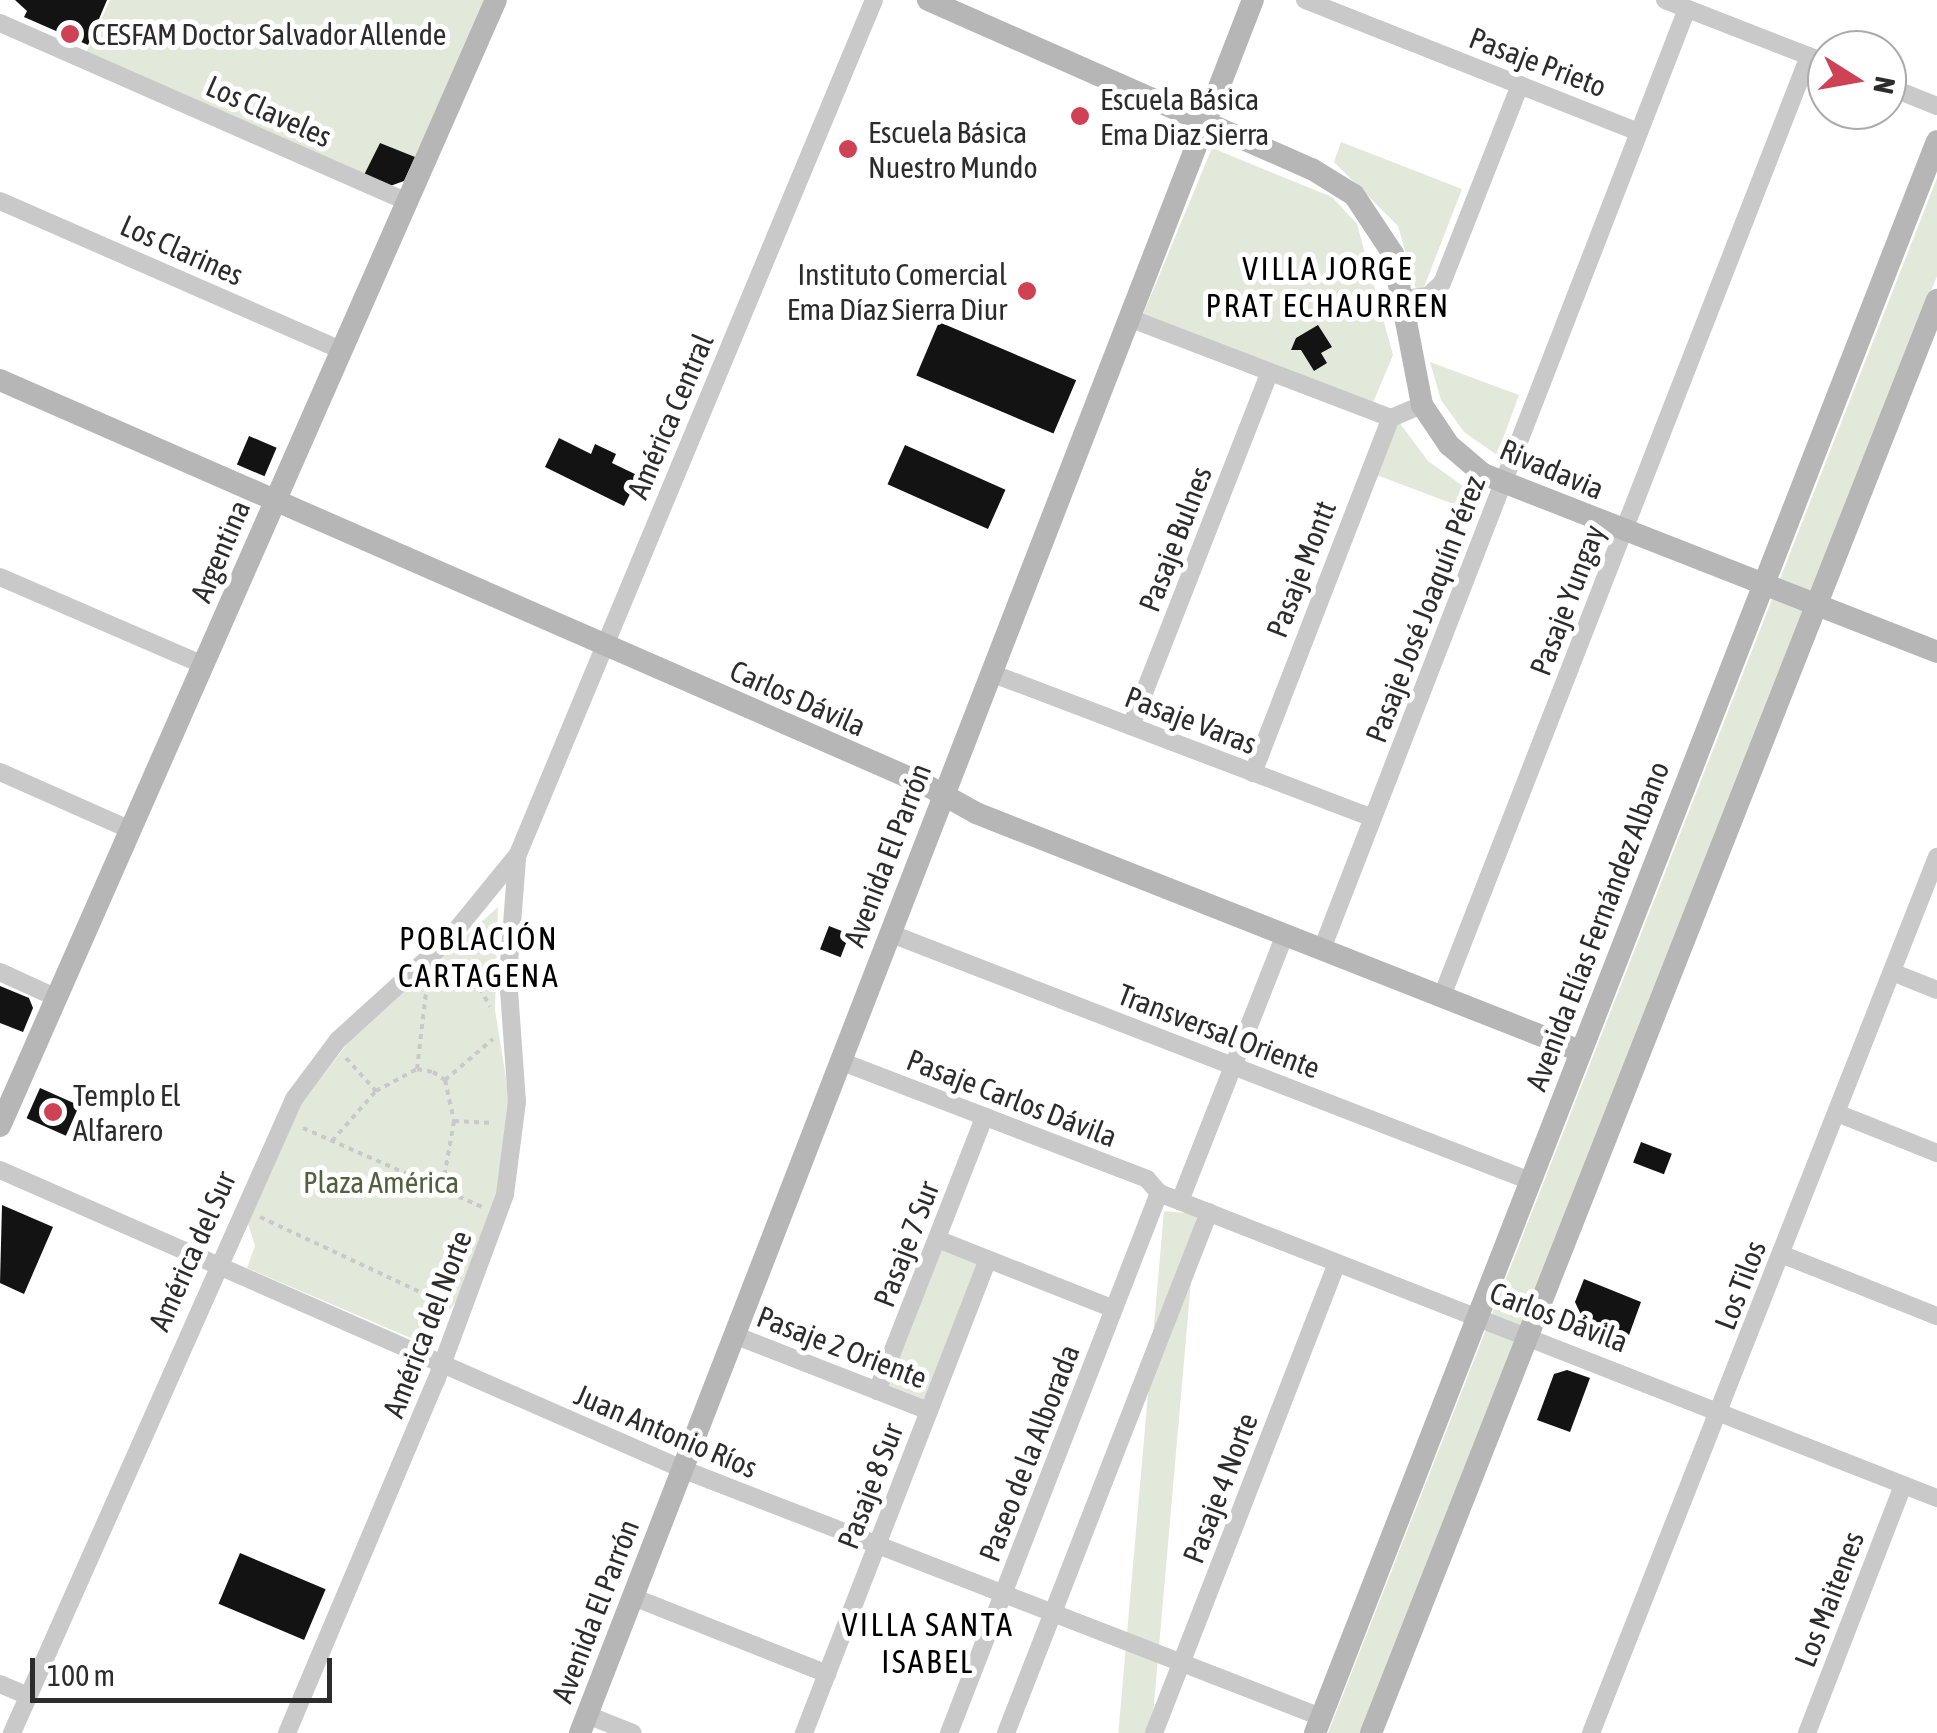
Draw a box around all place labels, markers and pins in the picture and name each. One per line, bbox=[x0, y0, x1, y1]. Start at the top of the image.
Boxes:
place label: CESFAM Doctor Salvador Allende bbox=[92, 16, 446, 52]
marker: CESFAM Doctor Salvador Allende bbox=[57, 21, 83, 47]
place label: Escuela Básica Ema Diaz Sierra bbox=[1100, 81, 1269, 152]
marker: Escuela Básica Ema Diaz Sierra bbox=[1069, 105, 1091, 127]
place label: Escuela Básica Nuestro Mundo bbox=[868, 114, 1038, 184]
marker: Escuela Básica Nuestro Mundo bbox=[837, 138, 859, 160]
place label: Instituto Comercial Ema Díaz Sierra Diur bbox=[787, 256, 1007, 326]
marker: Instituto Comercial Ema Díaz Sierra Diur bbox=[1016, 280, 1038, 302]
place label: Templo El Alfarero bbox=[73, 1077, 180, 1148]
marker: Templo El Alfarero bbox=[42, 1101, 64, 1123]

